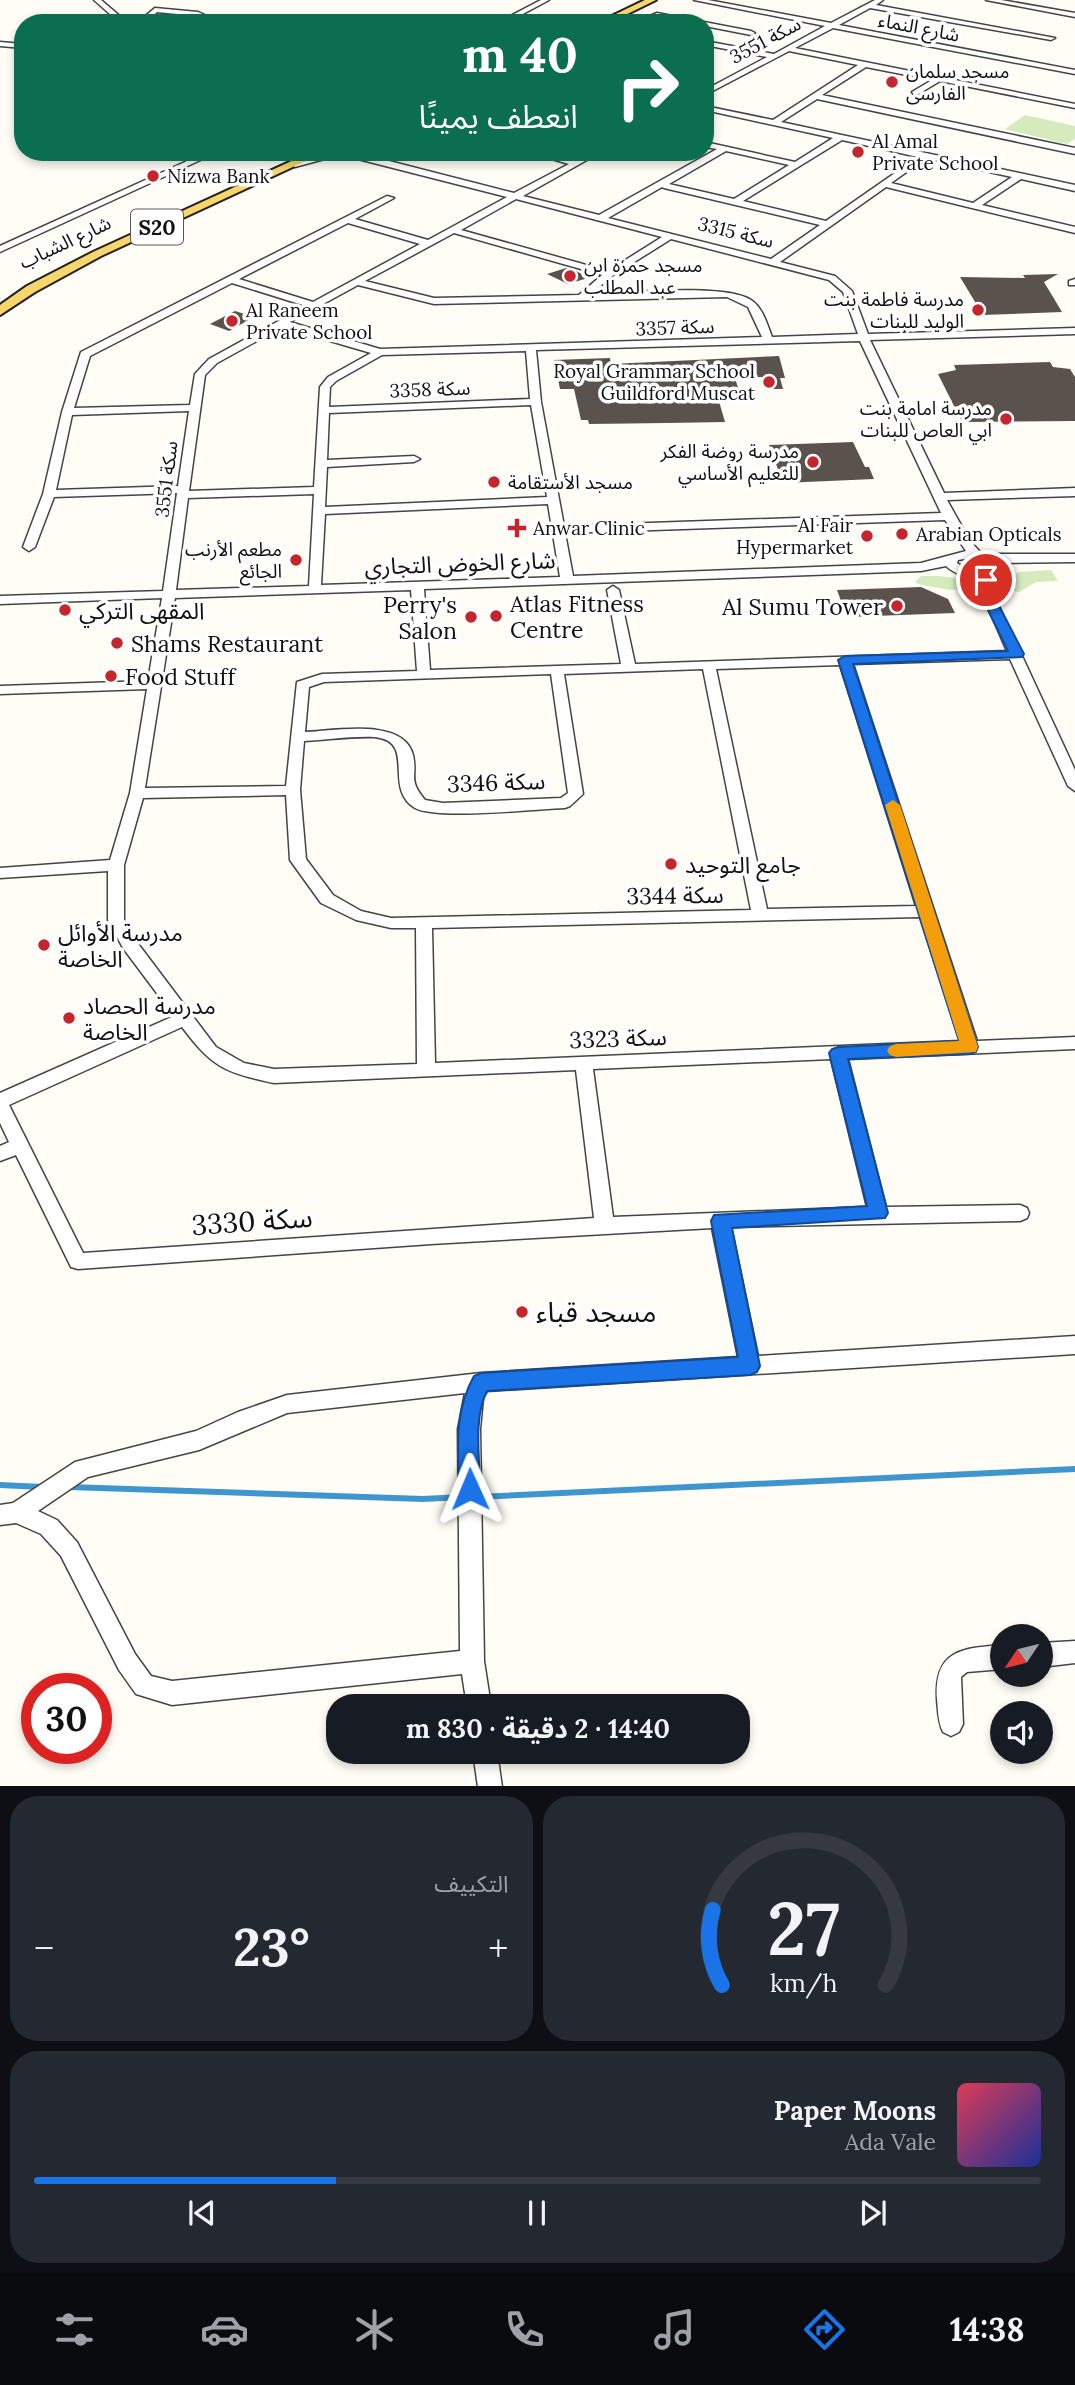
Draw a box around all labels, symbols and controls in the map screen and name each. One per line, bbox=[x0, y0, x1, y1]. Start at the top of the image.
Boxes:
street label: شارع النماء bbox=[876, 7, 962, 49]
street label: سكة 3551 bbox=[725, 11, 805, 69]
text: 40 m bbox=[462, 23, 578, 85]
icon: right bbox=[602, 42, 693, 133]
place label: مسجد سلمان الفارسى bbox=[906, 59, 1009, 105]
marker: مسجد سلمان الفارسى bbox=[884, 74, 900, 90]
text: انعطف يمينًا bbox=[419, 96, 578, 137]
place label: Al Amal Private School bbox=[871, 129, 998, 175]
marker: Al Amal Private School bbox=[850, 144, 866, 160]
place label: Nizwa Bank bbox=[167, 164, 271, 188]
marker: Nizwa Bank bbox=[145, 168, 161, 184]
street label: شارع الشباب bbox=[15, 210, 116, 276]
road number: S20 bbox=[131, 210, 183, 244]
street label: سكة 3315 bbox=[696, 211, 776, 253]
place label: مسجد حمزة ابن عبد المطلب bbox=[584, 253, 702, 299]
marker: مسجد حمزة ابن عبد المطلب bbox=[562, 268, 578, 284]
place label: مدرسة فاطمة بنت الوليد للبنات bbox=[824, 287, 964, 333]
place label: Al Raneem Private School bbox=[245, 298, 372, 344]
marker: مدرسة فاطمة بنت الوليد للبنات bbox=[970, 302, 986, 318]
marker: Al Raneem Private School bbox=[224, 313, 240, 329]
street label: سكة 3357 bbox=[635, 314, 715, 340]
place label: Royal Grammar School Guildford Muscat bbox=[553, 359, 756, 405]
marker: Royal Grammar School Guildford Muscat bbox=[761, 374, 777, 390]
street label: سكة 3358 bbox=[389, 376, 471, 402]
place label: مدرسة امامة بنت ابي العاص للبنات bbox=[860, 396, 992, 445]
marker: مدرسة امامة بنت ابي العاص للبنات bbox=[998, 411, 1014, 427]
street label: سكة 3551 bbox=[149, 439, 183, 519]
place label: مدرسة روضة الفكر للتعليم الأساسي bbox=[659, 439, 799, 488]
marker: مدرسة روضة الفكر للتعليم الأساسي bbox=[805, 454, 821, 470]
place label: مسجد الأستقامة bbox=[508, 470, 633, 494]
marker: مسجد الأستقامة bbox=[486, 474, 502, 490]
place label: Al Fair Hypermarket bbox=[736, 513, 854, 559]
place label: Anwar Clinic bbox=[532, 516, 645, 540]
marker: Anwar Clinic bbox=[507, 518, 527, 538]
place label: Arabian Opticals bbox=[915, 522, 1062, 546]
marker: Arabian Opticals bbox=[894, 526, 910, 542]
marker: Al Fair Hypermarket bbox=[859, 528, 875, 544]
place label: مطعم الأرنب الجائع bbox=[185, 537, 282, 586]
street label: شارع الخوض التجاري bbox=[364, 545, 556, 584]
pin bbox=[956, 550, 1016, 610]
marker: مطعم الأرنب الجائع bbox=[288, 552, 304, 568]
icon: arrive bbox=[967, 561, 1005, 599]
place label: Atlas Fitness Centre bbox=[509, 589, 644, 644]
place label: Perry's Salon bbox=[383, 590, 457, 645]
place label: Al Sumu Tower bbox=[721, 592, 883, 621]
place label: المقهى التركي bbox=[79, 596, 204, 628]
marker: Al Sumu Tower bbox=[889, 598, 905, 614]
marker: المقهى التركي bbox=[57, 602, 73, 618]
marker: Atlas Fitness Centre bbox=[488, 608, 504, 624]
marker: Perry's Salon bbox=[463, 609, 479, 625]
place label: Shams Restaurant bbox=[131, 629, 323, 658]
marker: Shams Restaurant bbox=[109, 635, 125, 651]
place label: Food Stuff bbox=[125, 662, 238, 691]
marker: Food Stuff bbox=[103, 668, 119, 684]
street label: سكة 3346 bbox=[446, 766, 546, 798]
place label: جامع التوحيد bbox=[685, 850, 801, 882]
marker: جامع التوحيد bbox=[663, 856, 679, 872]
street label: سكة 3344 bbox=[626, 880, 724, 910]
place label: مدرسة الأوائل الخاصة bbox=[58, 918, 183, 973]
marker: مدرسة الأوائل الخاصة bbox=[36, 937, 52, 953]
place label: مدرسة الحصاد الخاصة bbox=[83, 991, 216, 1046]
marker: مدرسة الحصاد الخاصة bbox=[61, 1010, 77, 1026]
street label: سكة 3323 bbox=[569, 1022, 667, 1054]
street label: سكة 3330 bbox=[190, 1199, 314, 1243]
place label: مسجد قباء bbox=[536, 1294, 656, 1330]
marker: مسجد قباء bbox=[514, 1304, 530, 1320]
position arrow bbox=[433, 1452, 507, 1526]
north arrow bbox=[990, 1624, 1054, 1687]
map controls bbox=[990, 1624, 1053, 1764]
speed limit sign: 30 bbox=[21, 1673, 112, 1764]
button: sound bbox=[990, 1701, 1053, 1764]
text: 14:40 · 2 دقيقة · 830 m bbox=[406, 1712, 670, 1745]
text: التكييف bbox=[434, 1869, 509, 1898]
text: 27 bbox=[767, 1882, 840, 1975]
text: 23° bbox=[233, 1914, 310, 1980]
text: − bbox=[34, 1924, 54, 1972]
text: + bbox=[488, 1924, 508, 1972]
text: km/h bbox=[770, 1966, 838, 1998]
text: Paper Moons bbox=[774, 2094, 936, 2127]
text: Ada Vale bbox=[845, 2127, 936, 2156]
icon: previous bbox=[183, 2194, 221, 2232]
icon: pause bbox=[518, 2194, 556, 2232]
icon: next bbox=[854, 2194, 892, 2232]
icon: filters bbox=[50, 2305, 99, 2354]
icon: car bbox=[200, 2305, 249, 2354]
icon: climate bbox=[350, 2305, 399, 2354]
icon: phone bbox=[500, 2305, 549, 2354]
icon: music bbox=[650, 2305, 699, 2354]
icon: directions bbox=[800, 2305, 849, 2354]
text: 14:38 bbox=[950, 2309, 1025, 2350]

